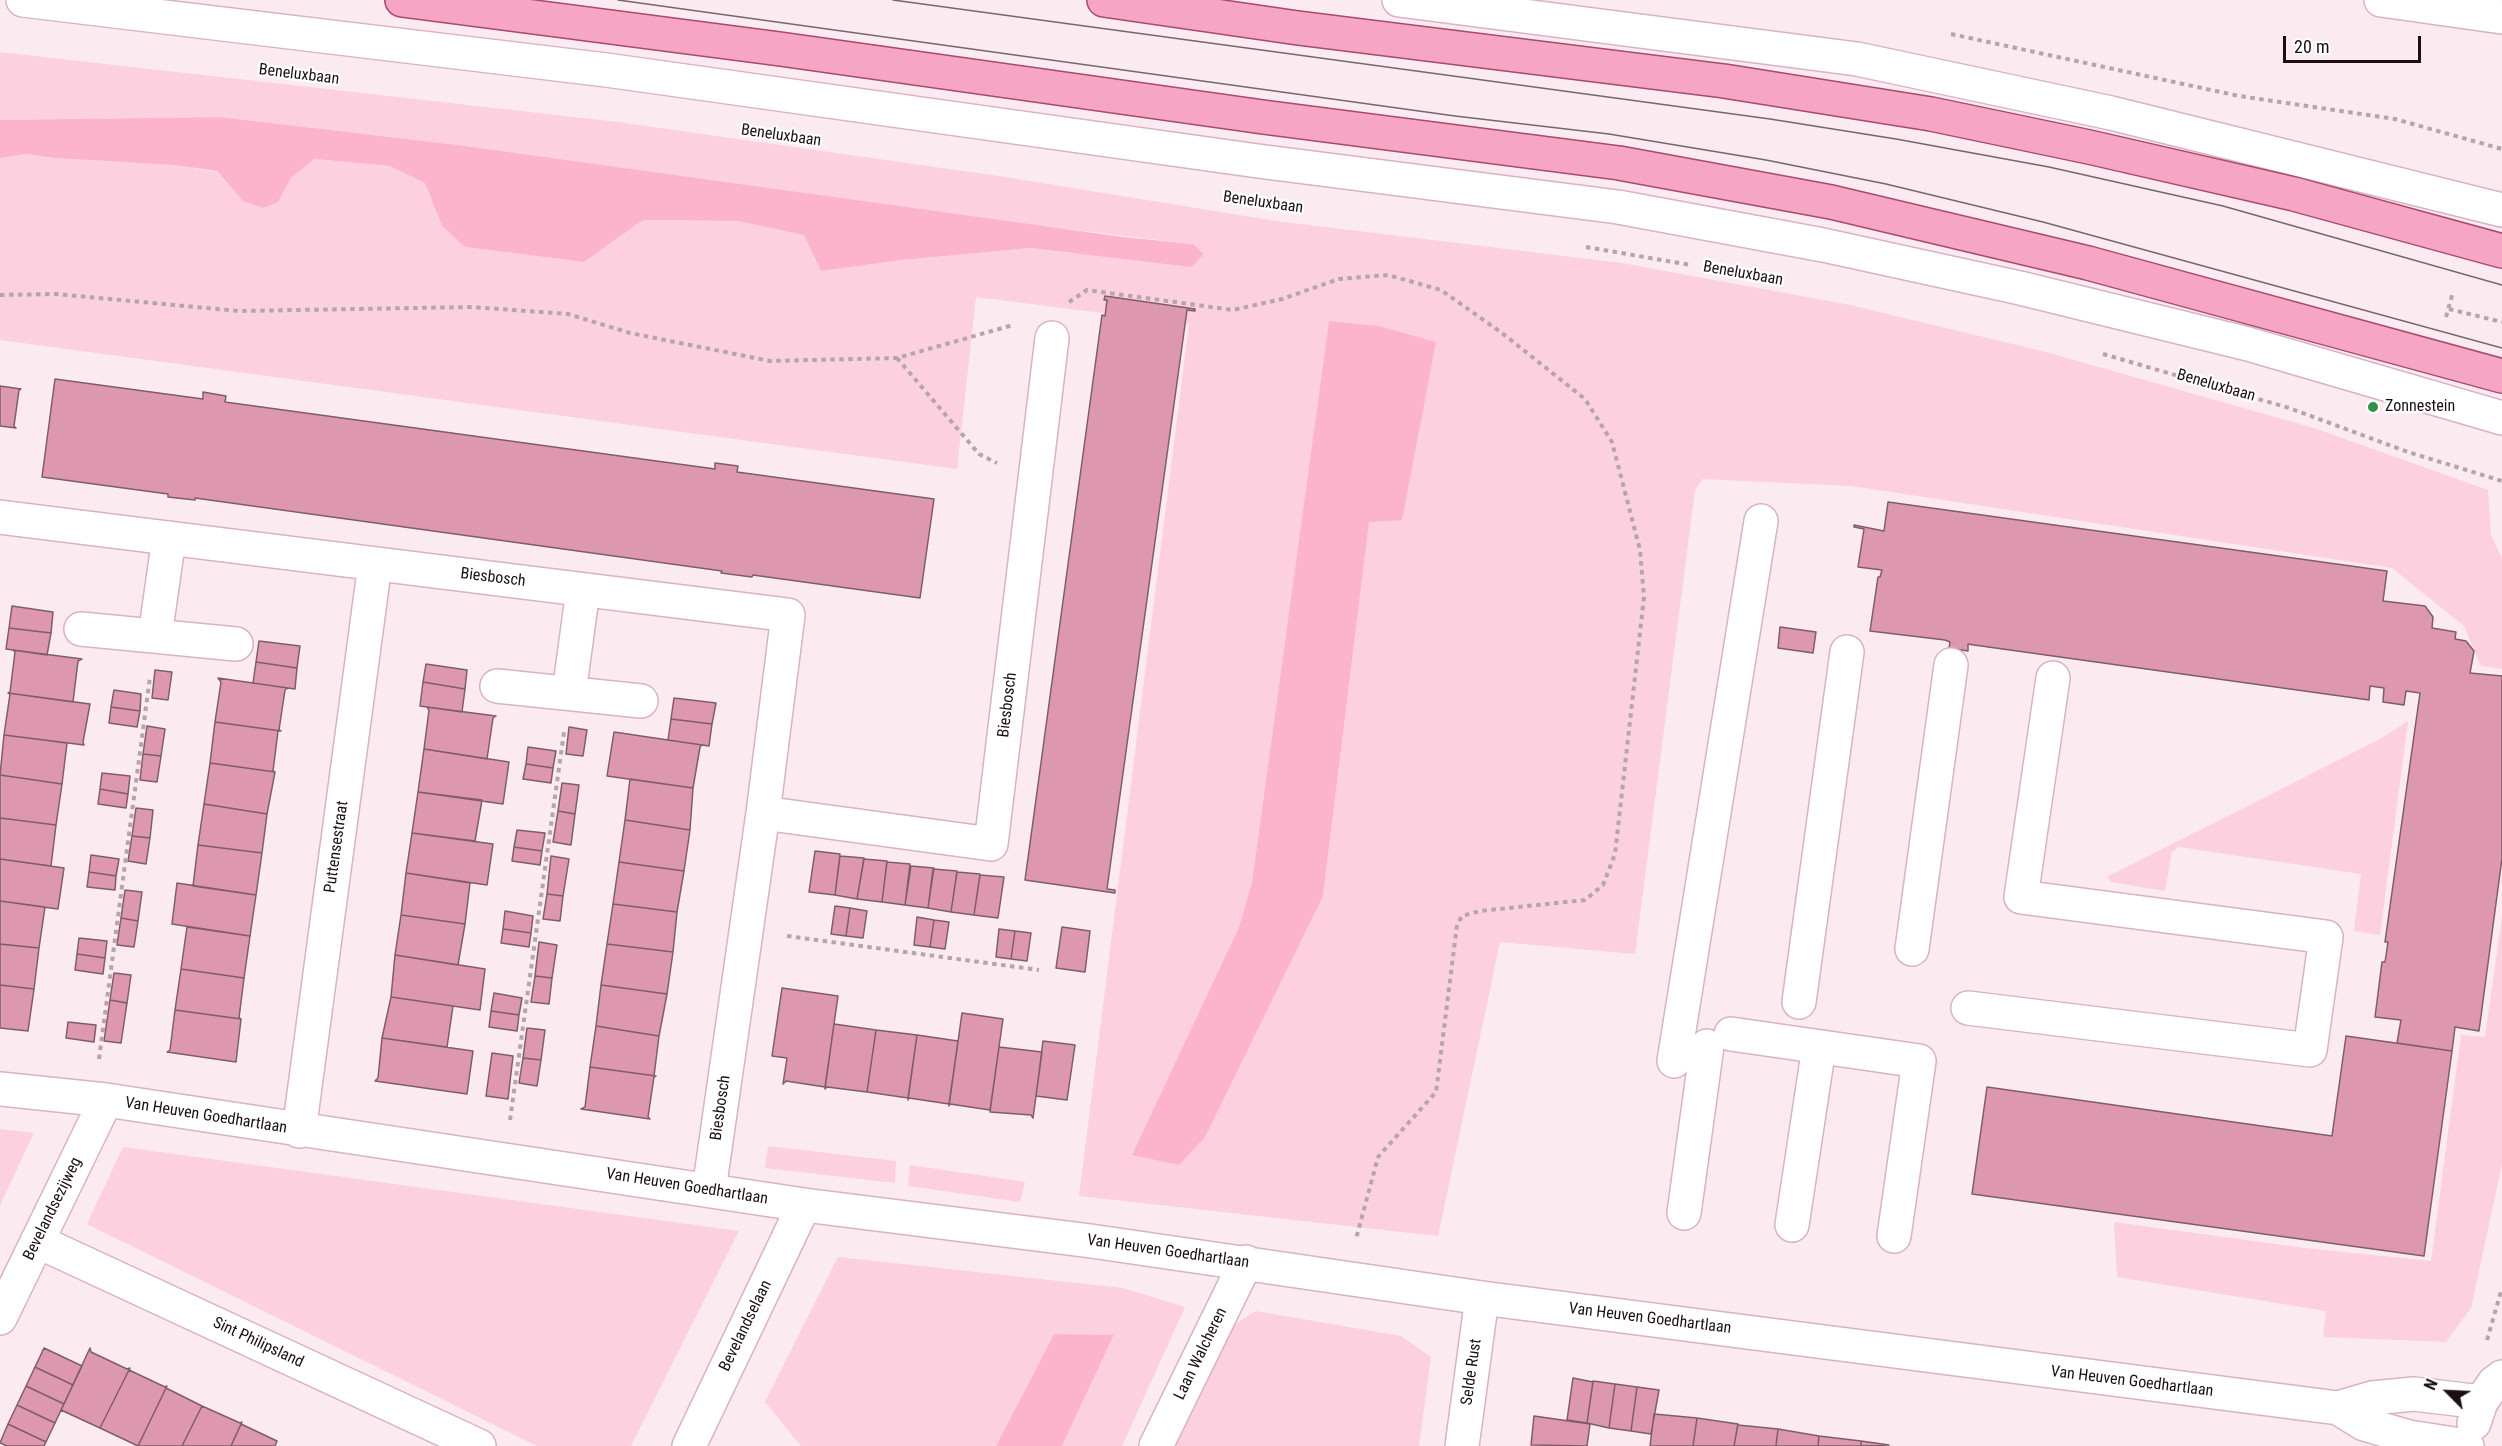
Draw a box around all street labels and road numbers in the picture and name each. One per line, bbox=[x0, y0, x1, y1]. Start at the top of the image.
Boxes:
street label: Beneluxbaan bbox=[258, 61, 340, 89]
street label: Beneluxbaan bbox=[740, 121, 822, 151]
street label: Beneluxbaan bbox=[1222, 188, 1304, 218]
street label: Beneluxbaan bbox=[1702, 258, 1784, 290]
street label: Beneluxbaan bbox=[2174, 366, 2258, 406]
street label: Biesbosch bbox=[459, 564, 527, 592]
street label: Biesbosch bbox=[994, 671, 1022, 739]
street label: Puttensestraat bbox=[321, 800, 353, 894]
street label: Biesbosch bbox=[707, 1074, 735, 1142]
street label: Van Heuven Goedhartlaan bbox=[124, 1094, 288, 1138]
street label: Bevelandsezijweg bbox=[20, 1154, 86, 1264]
street label: Van Heuven Goedhartlaan bbox=[605, 1165, 769, 1209]
street label: Van Heuven Goedhartlaan bbox=[1086, 1231, 1250, 1273]
street label: Bevelandselaan bbox=[716, 1277, 776, 1375]
street label: Van Heuven Goedhartlaan bbox=[1568, 1300, 1732, 1338]
street label: Laan Walcheren bbox=[1170, 1305, 1232, 1403]
street label: Sint Philipsland bbox=[210, 1314, 306, 1372]
street label: Selde Rust bbox=[1458, 1338, 1486, 1406]
street label: Van Heuven Goedhartlaan bbox=[2050, 1363, 2214, 1401]

